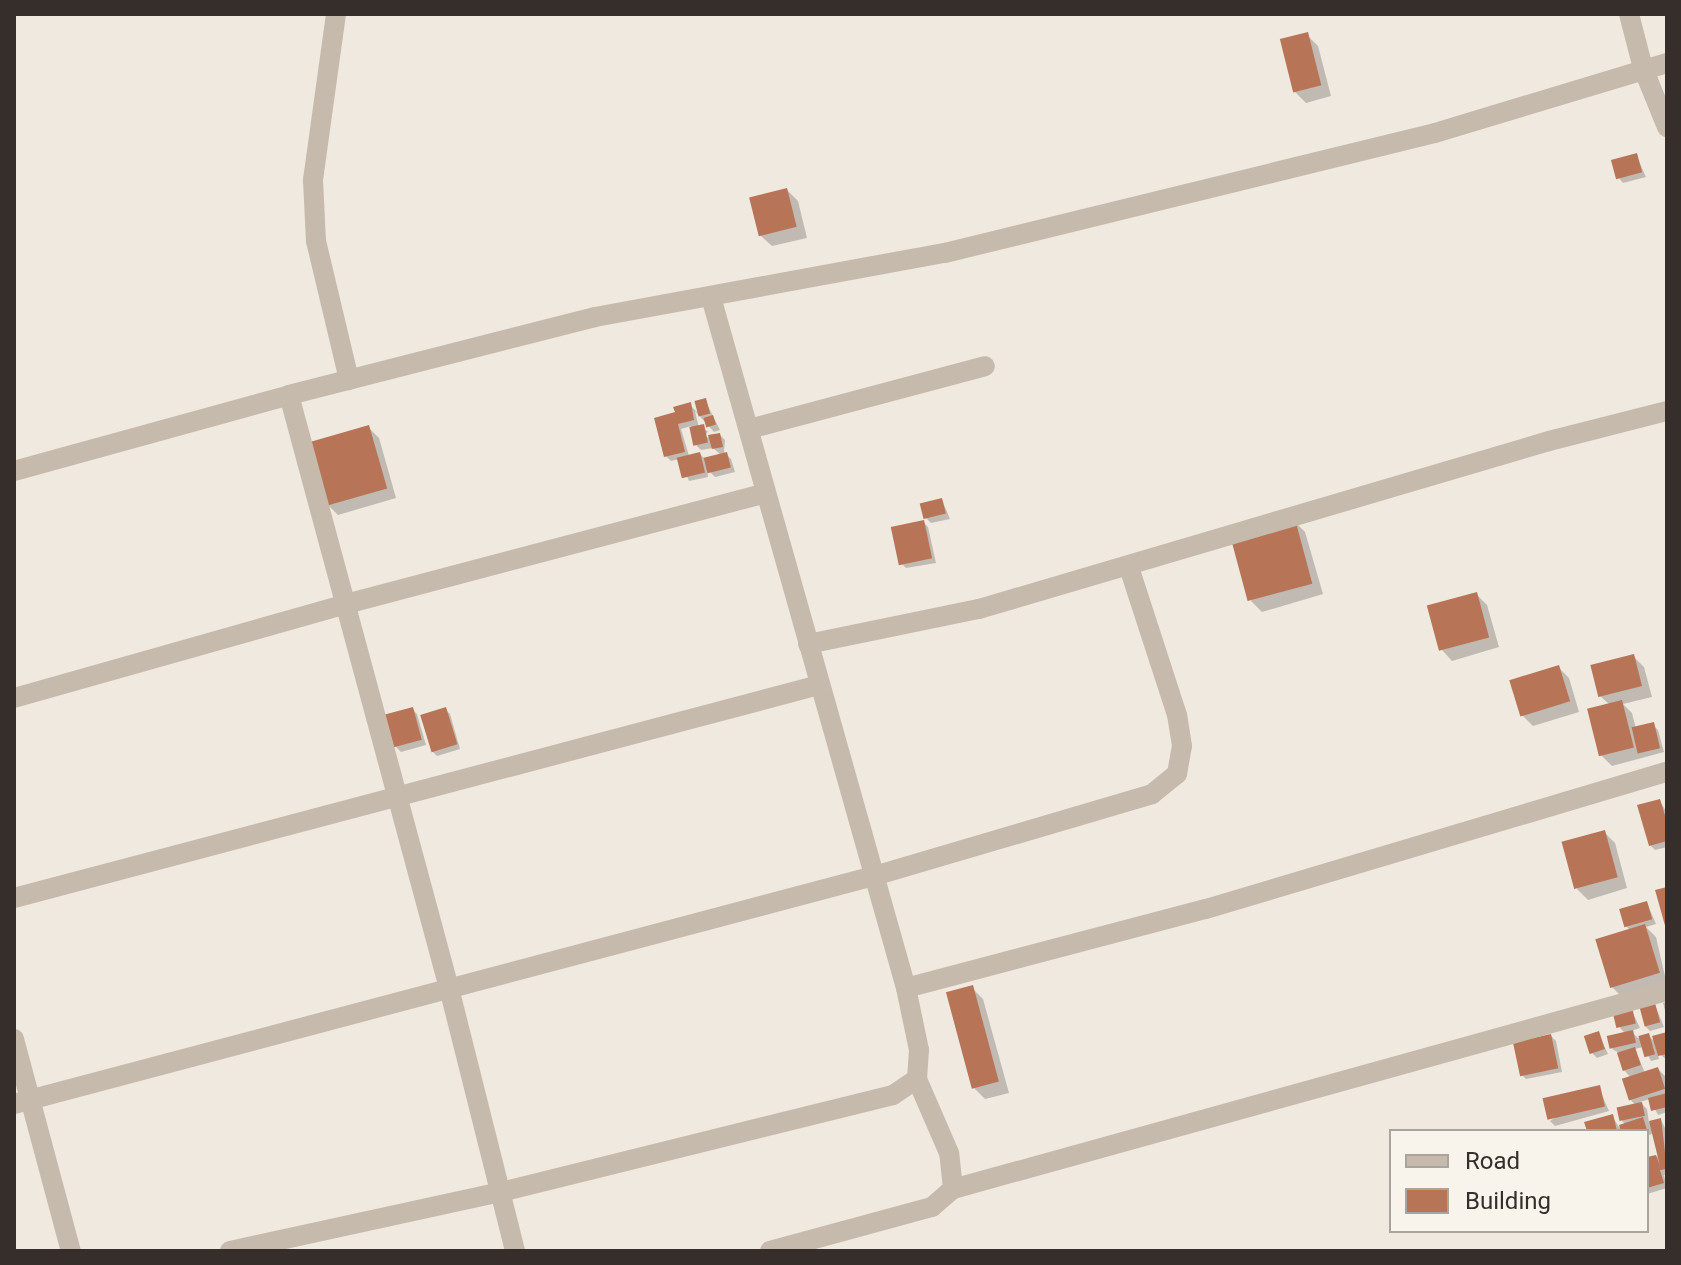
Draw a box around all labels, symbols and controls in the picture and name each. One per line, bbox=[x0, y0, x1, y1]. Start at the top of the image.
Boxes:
legend bbox=[1389, 1129, 1649, 1233]
text: Road bbox=[1465, 1147, 1520, 1175]
text: Building bbox=[1465, 1187, 1551, 1215]

